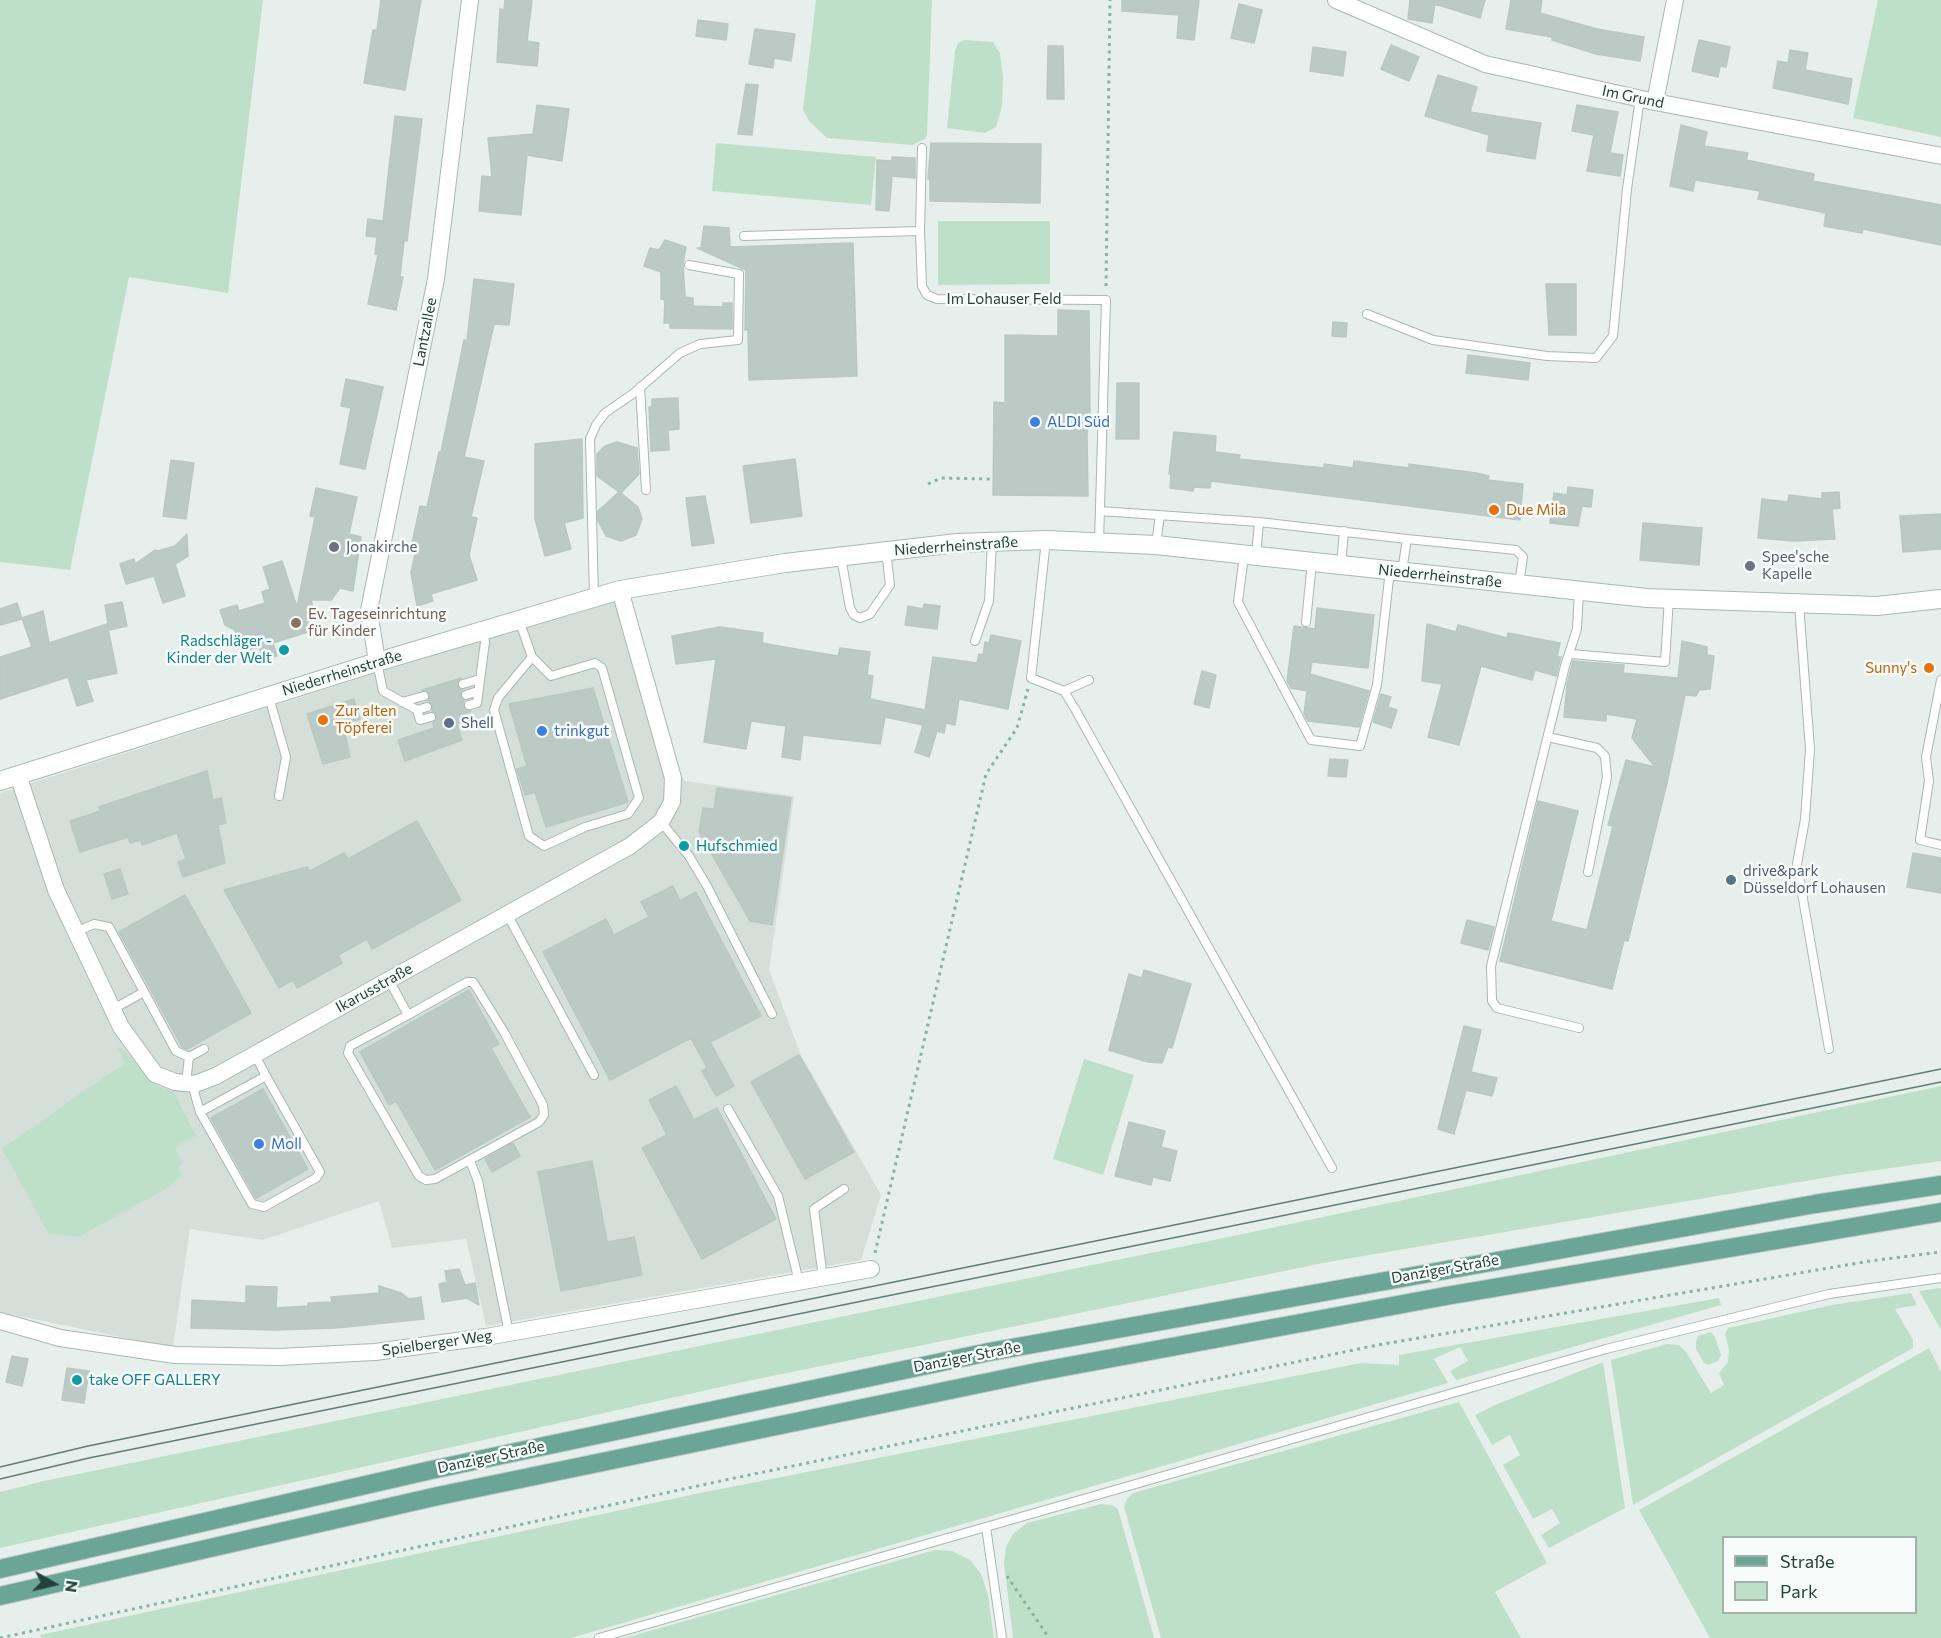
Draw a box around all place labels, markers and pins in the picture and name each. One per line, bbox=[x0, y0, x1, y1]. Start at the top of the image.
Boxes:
place label: ALDI Süd bbox=[1047, 413, 1110, 431]
marker: ALDI Süd bbox=[1028, 415, 1042, 429]
place label: Due Mila bbox=[1506, 501, 1566, 519]
marker: Due Mila bbox=[1487, 503, 1501, 517]
place label: Jonakirche bbox=[346, 538, 417, 556]
marker: Jonakirche bbox=[327, 540, 341, 554]
place label: Spee'sche Kapelle bbox=[1762, 548, 1829, 583]
marker: Spee'sche Kapelle bbox=[1743, 559, 1757, 573]
place label: Ev. Tageseinrichtung für Kinder bbox=[308, 605, 446, 640]
marker: Ev. Tageseinrichtung für Kinder bbox=[289, 616, 303, 630]
place label: Radschläger - Kinder der Welt bbox=[166, 632, 272, 667]
marker: Radschläger - Kinder der Welt bbox=[277, 643, 291, 657]
place label: Sunny's bbox=[1865, 659, 1917, 677]
marker: Sunny's bbox=[1922, 661, 1936, 675]
place label: Zur alten Töpferei bbox=[335, 702, 397, 737]
marker: Zur alten Töpferei bbox=[316, 713, 330, 727]
place label: Shell bbox=[461, 714, 494, 732]
marker: Shell bbox=[442, 716, 456, 730]
place label: trinkgut bbox=[554, 722, 609, 740]
marker: trinkgut bbox=[535, 724, 549, 738]
place label: Hufschmied bbox=[696, 837, 778, 855]
marker: Hufschmied bbox=[677, 839, 691, 853]
place label: drive&park Düsseldorf Lohausen bbox=[1743, 862, 1886, 897]
marker: drive&park Düsseldorf Lohausen bbox=[1724, 873, 1738, 887]
place label: Moll bbox=[271, 1135, 302, 1153]
marker: Moll bbox=[252, 1137, 266, 1151]
place label: take OFF GALLERY bbox=[89, 1371, 221, 1389]
marker: take OFF GALLERY bbox=[70, 1373, 84, 1387]

